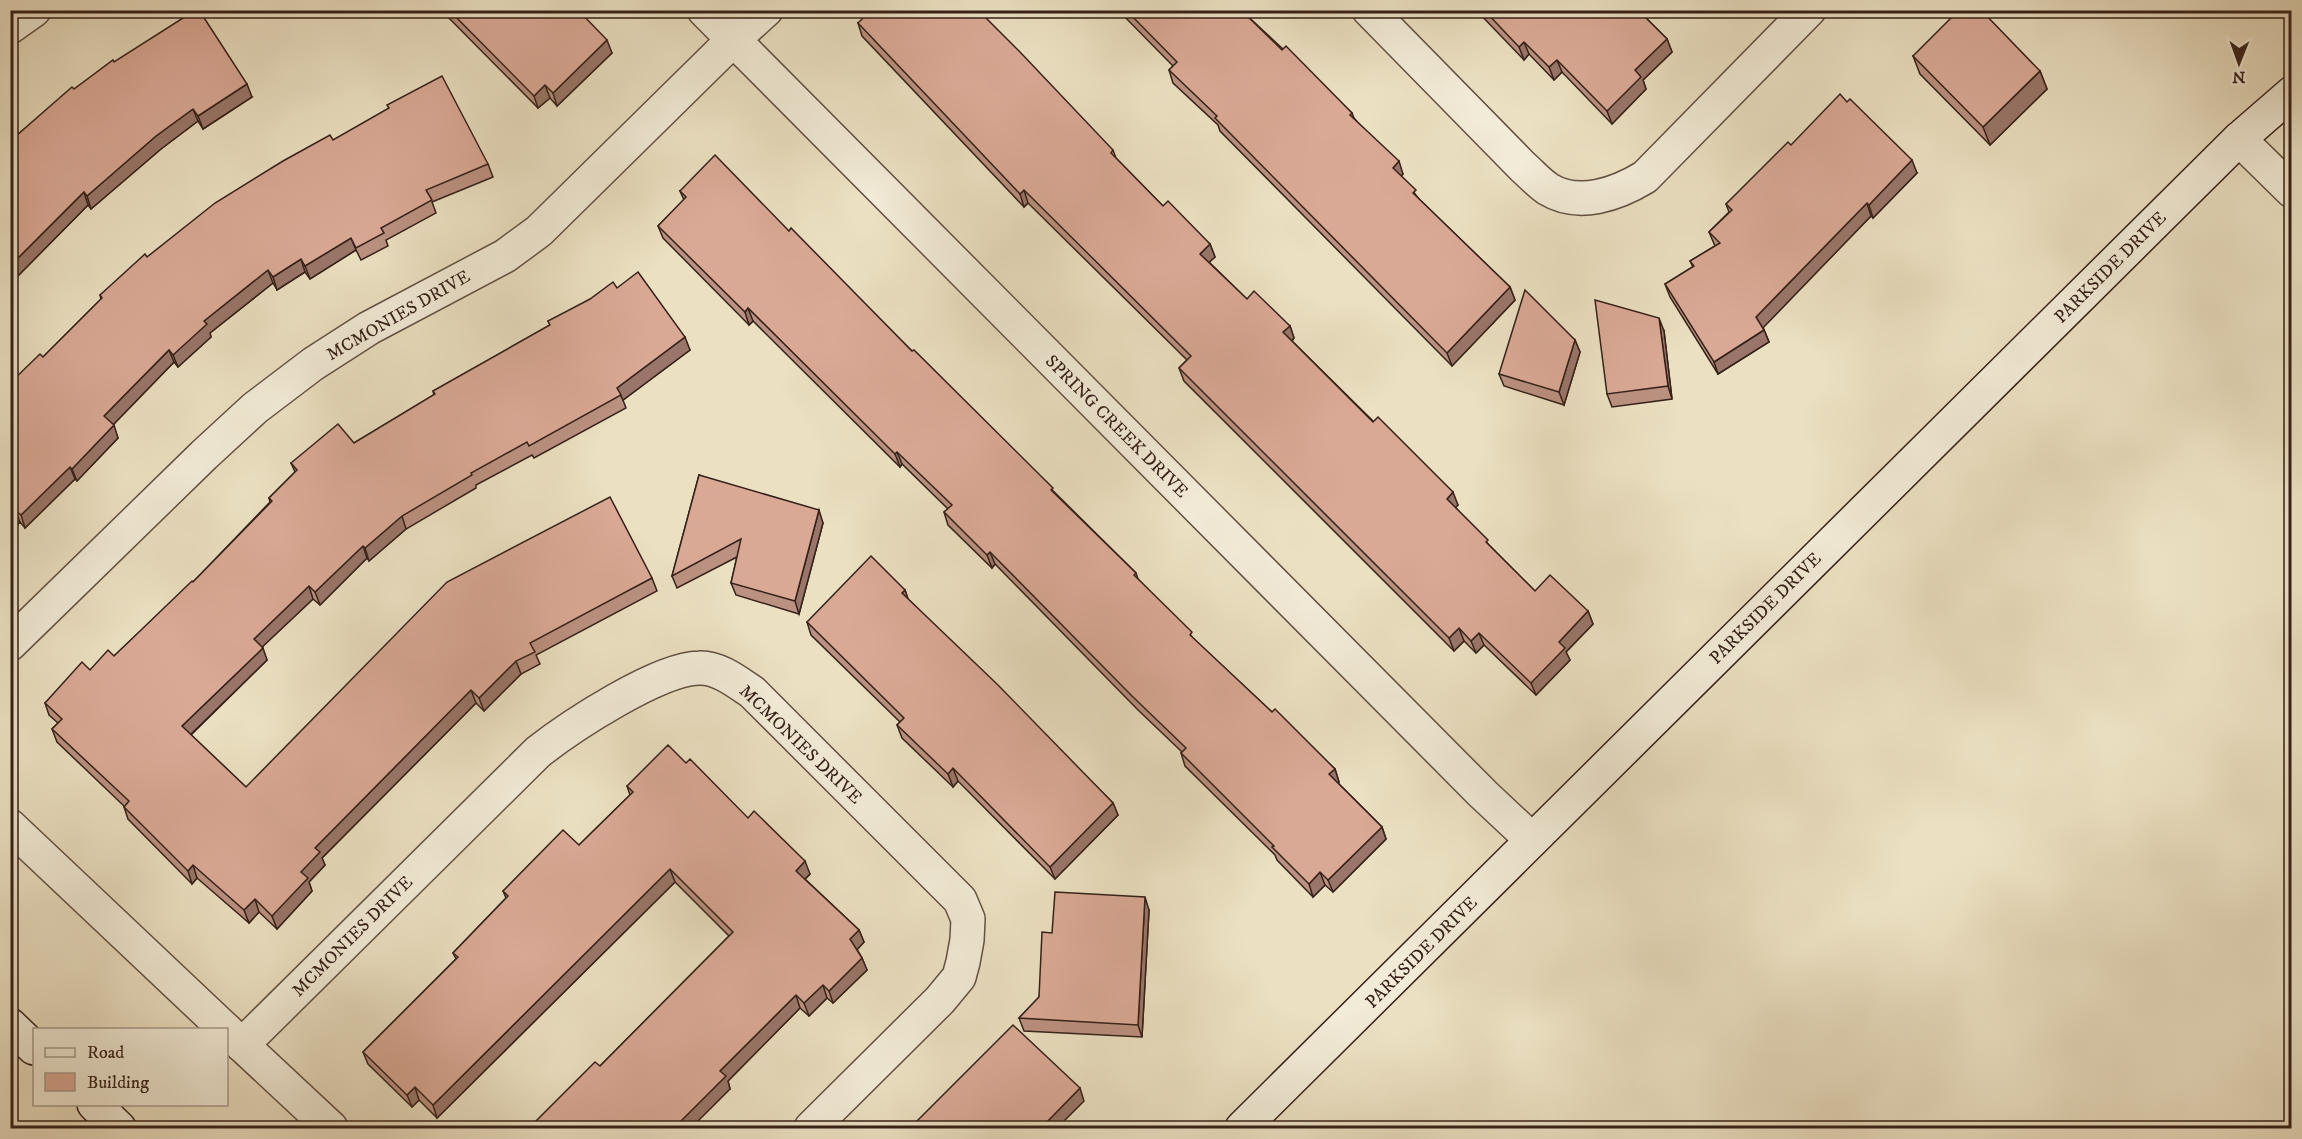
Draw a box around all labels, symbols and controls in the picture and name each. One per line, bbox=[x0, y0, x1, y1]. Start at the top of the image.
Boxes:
north arrow bbox=[2209, 33, 2269, 93]
text: N bbox=[2232, 67, 2245, 87]
street label: PARKSIDE DRIVE bbox=[2050, 207, 2171, 328]
street label: MCMONIES DRIVE bbox=[323, 266, 474, 366]
street label: SPRING CREEK DRIVE bbox=[1040, 351, 1192, 503]
street label: PARKSIDE DRIVE bbox=[1705, 548, 1826, 669]
street label: MCMONIES DRIVE bbox=[734, 681, 866, 809]
street label: MCMONIES DRIVE bbox=[288, 871, 418, 1002]
street label: PARKSIDE DRIVE bbox=[1361, 892, 1482, 1013]
legend bbox=[33, 1028, 228, 1106]
text: Road bbox=[87, 1042, 124, 1064]
text: Building bbox=[87, 1072, 149, 1094]

